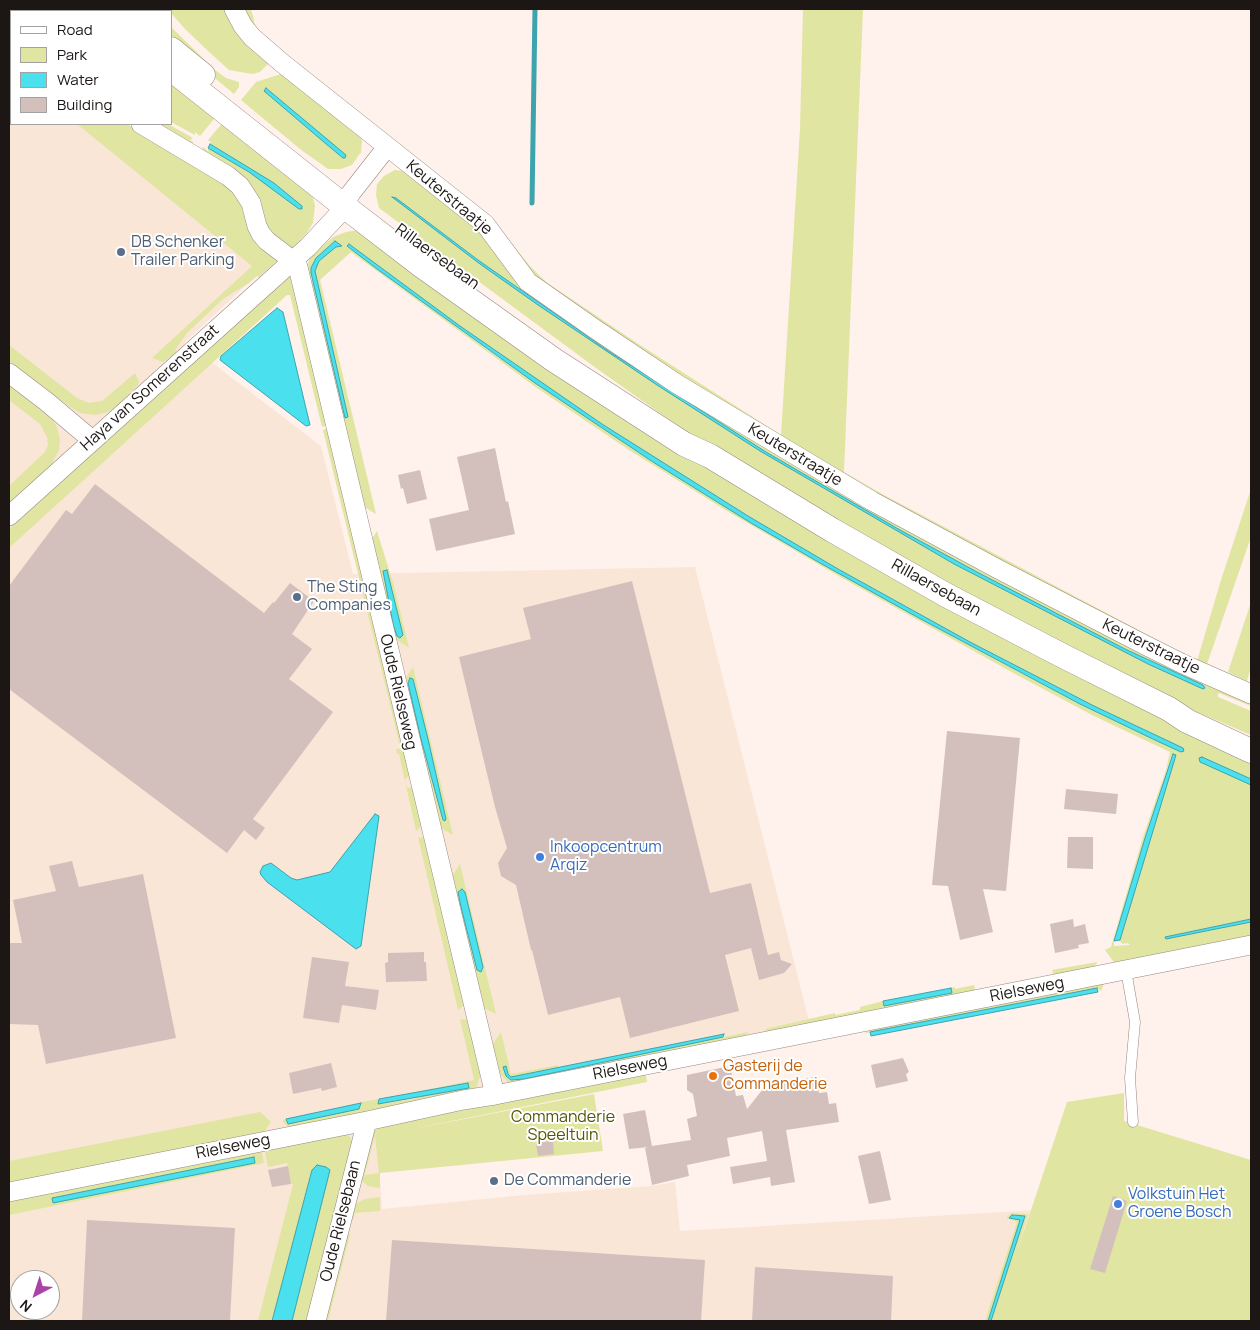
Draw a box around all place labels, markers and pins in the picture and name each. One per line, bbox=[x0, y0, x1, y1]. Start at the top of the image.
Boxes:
place label: DB Schenker Trailer Parking bbox=[131, 233, 234, 271]
marker: DB Schenker Trailer Parking bbox=[115, 246, 127, 258]
place label: The Sting Companies bbox=[307, 578, 391, 616]
marker: The Sting Companies bbox=[291, 591, 303, 603]
place label: Inkoopcentrum Arqiz bbox=[550, 838, 662, 876]
marker: Inkoopcentrum Arqiz bbox=[534, 851, 546, 863]
place label: Gasterij de Commanderie bbox=[723, 1057, 827, 1095]
marker: Gasterij de Commanderie bbox=[707, 1070, 719, 1082]
place label: De Commanderie bbox=[504, 1171, 631, 1191]
marker: De Commanderie bbox=[488, 1175, 500, 1187]
place label: Volkstuin Het Groene Bosch bbox=[1128, 1185, 1231, 1223]
marker: Volkstuin Het Groene Bosch bbox=[1112, 1198, 1124, 1210]

